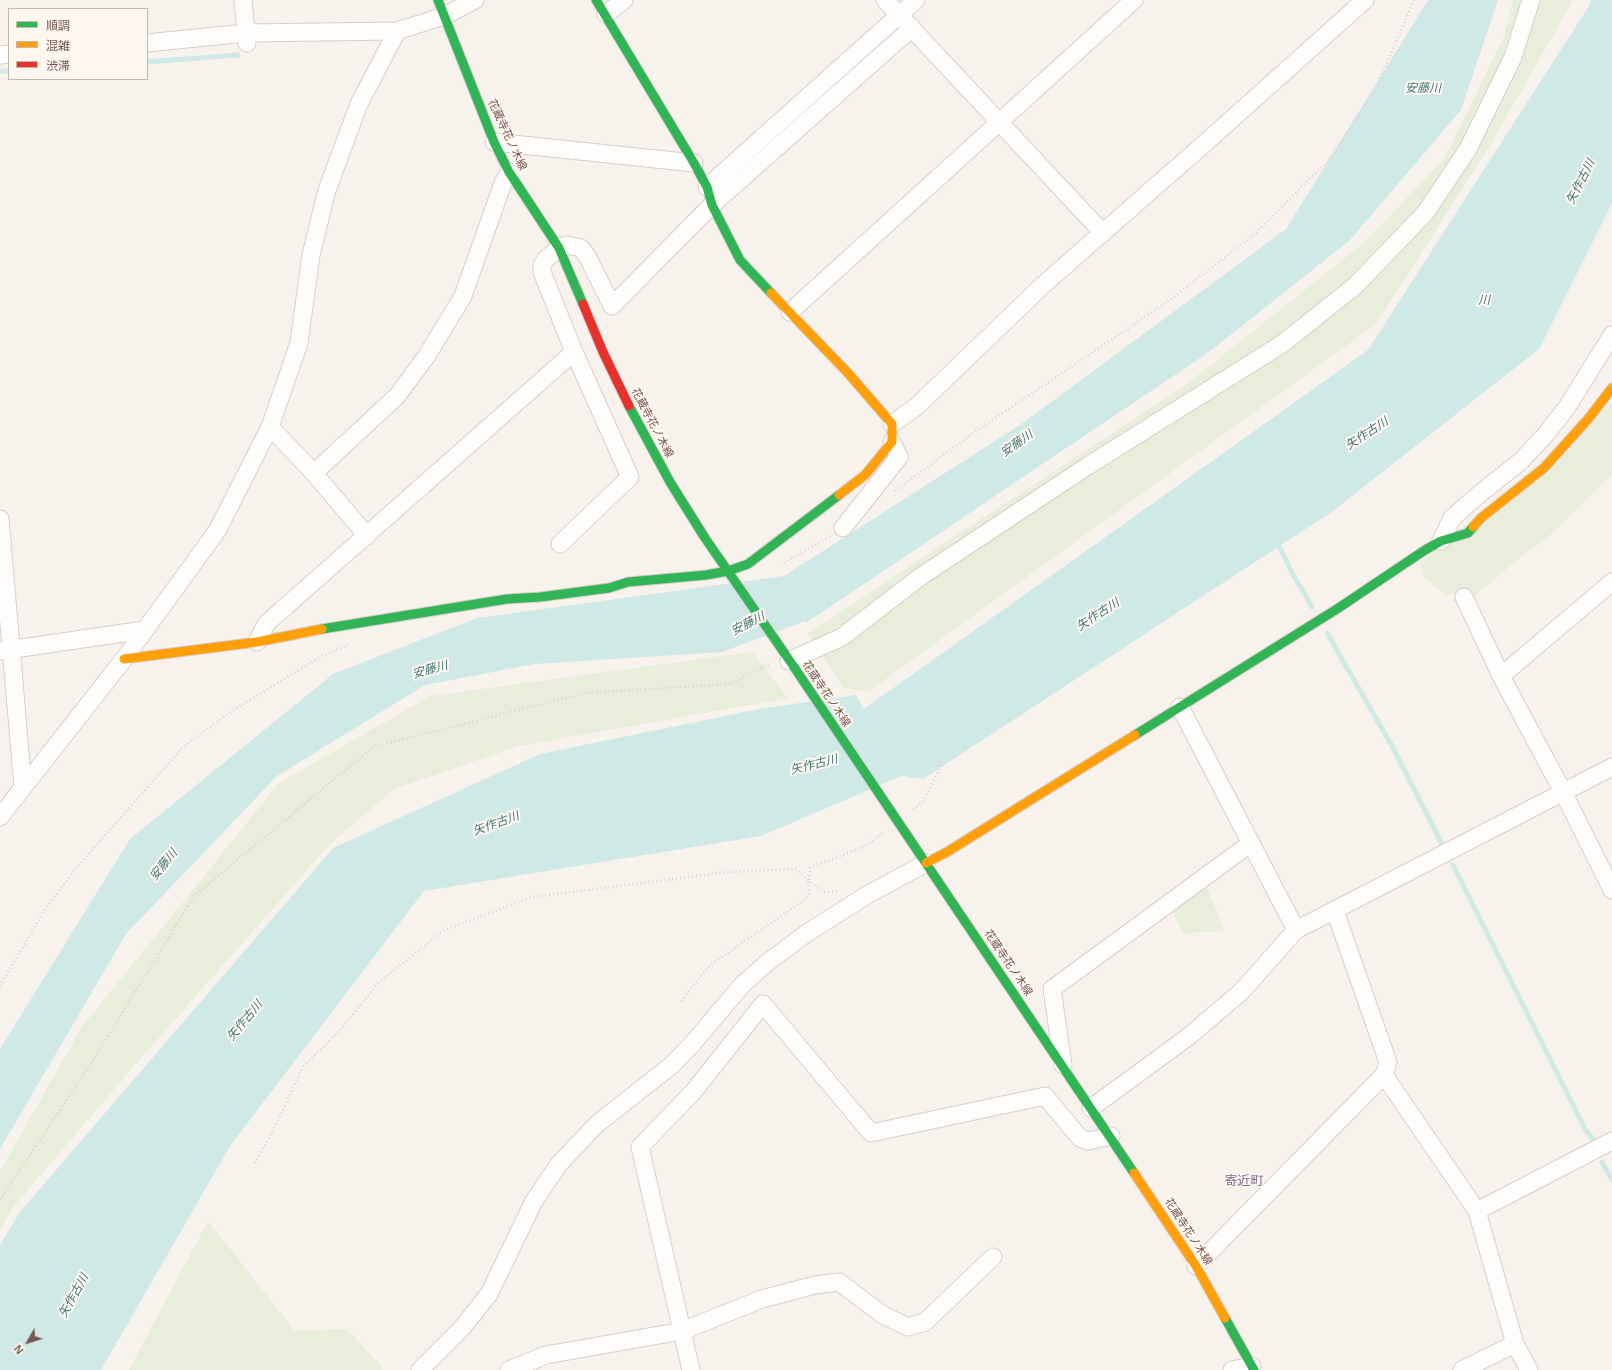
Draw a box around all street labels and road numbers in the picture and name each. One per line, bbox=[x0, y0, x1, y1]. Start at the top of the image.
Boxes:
street label: 花蔵寺花ノ木線 bbox=[485, 97, 529, 173]
street label: 花蔵寺花ノ木線 bbox=[628, 386, 676, 460]
street label: 花蔵寺花ノ木線 bbox=[799, 658, 853, 730]
street label: 花蔵寺花ノ木線 bbox=[981, 927, 1035, 999]
street label: 花蔵寺花ノ木線 bbox=[1161, 1196, 1215, 1268]

